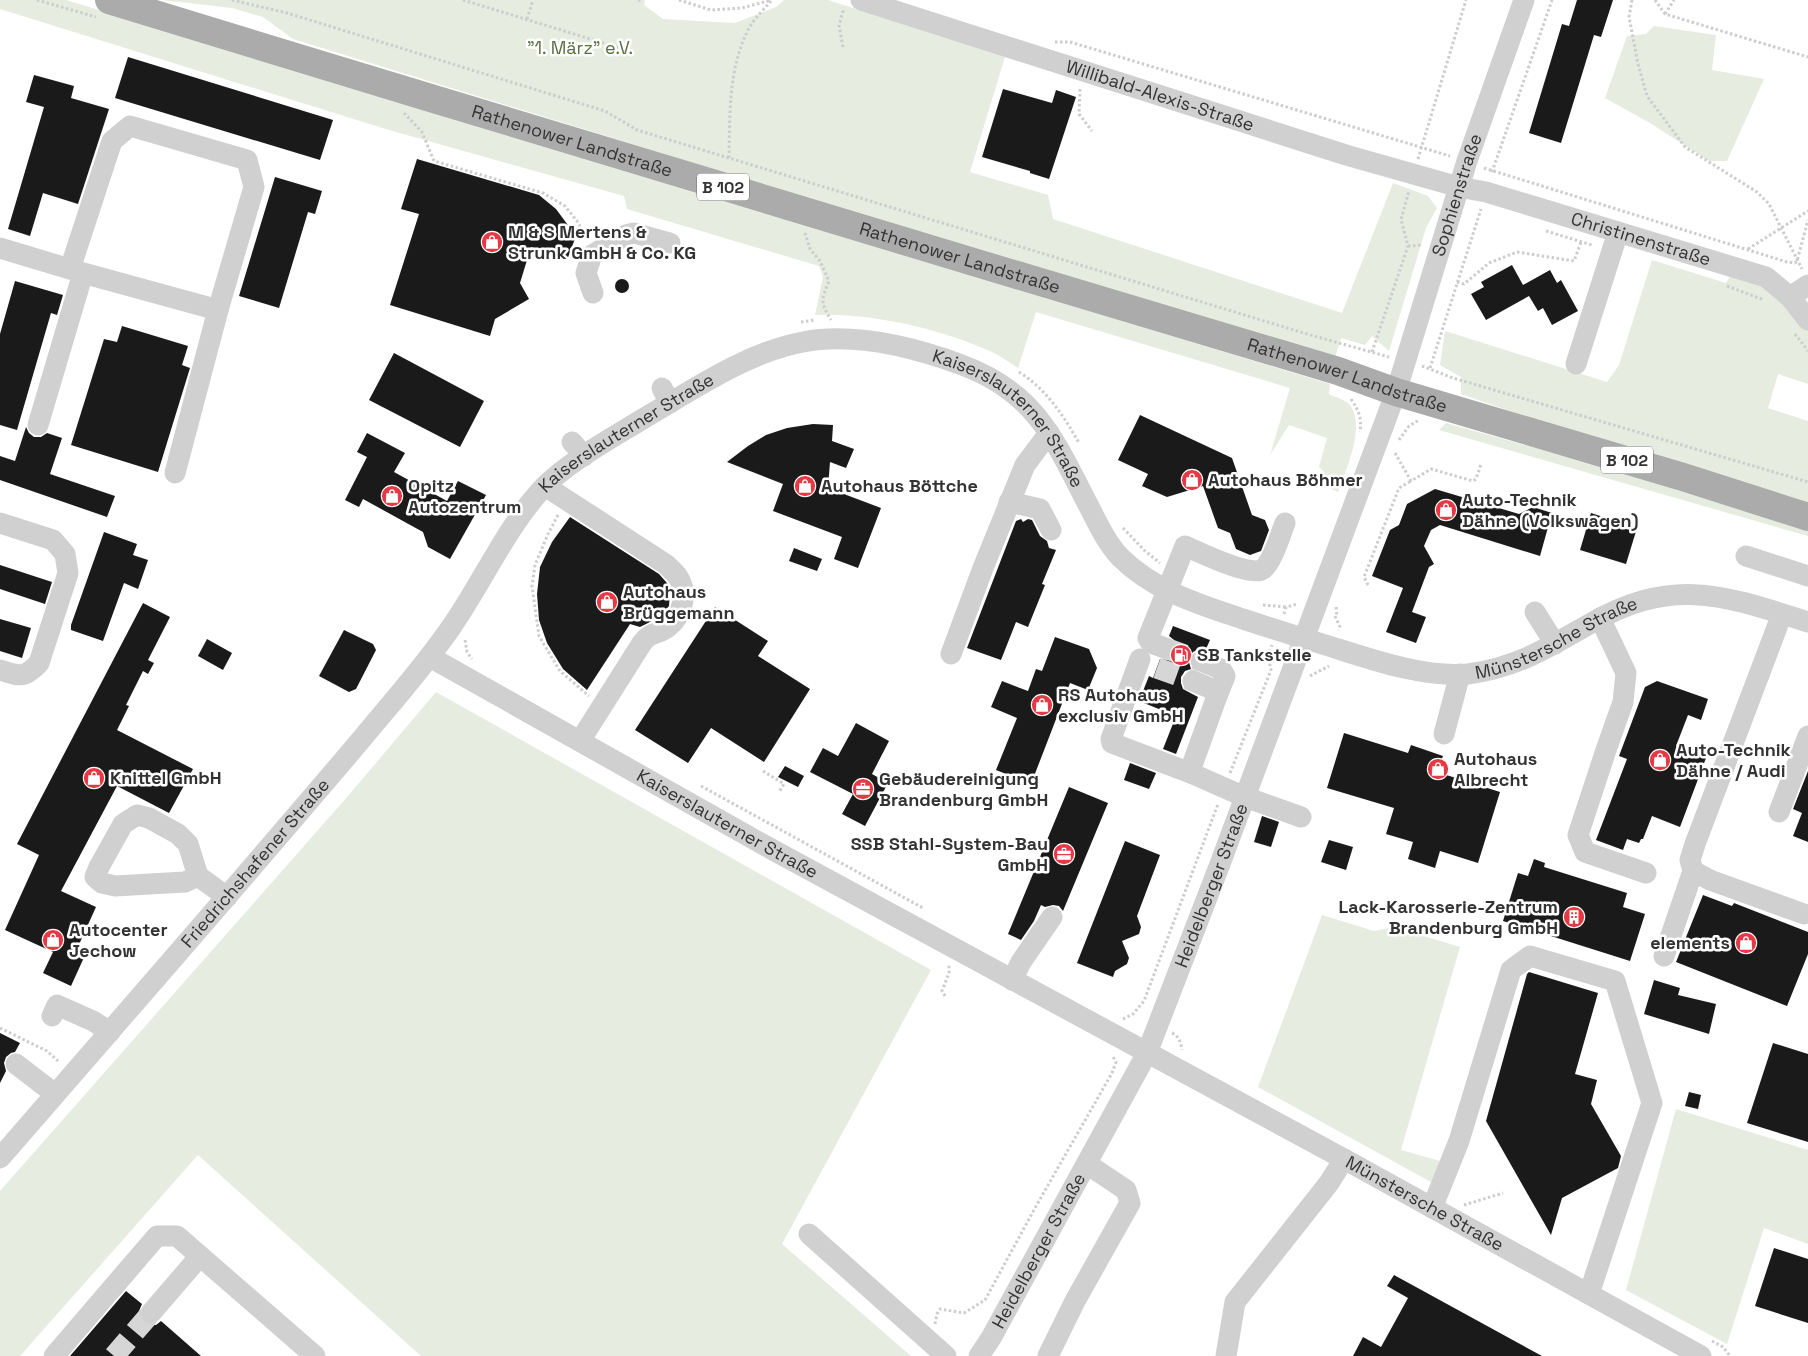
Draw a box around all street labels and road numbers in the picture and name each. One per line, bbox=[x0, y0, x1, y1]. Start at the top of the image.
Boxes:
street label: Willibald-Alexis-Straße bbox=[1063, 54, 1257, 136]
street label: Rathenower Landstraße bbox=[469, 99, 675, 182]
street label: Sophienstraße bbox=[1426, 131, 1487, 259]
road number: B 102 bbox=[697, 173, 749, 200]
street label: Christinenstraße bbox=[1568, 207, 1714, 271]
street label: Rathenower Landstraße bbox=[857, 216, 1063, 298]
street label: Rathenower Landstraße bbox=[1245, 333, 1450, 418]
street label: Kaiserslauterner Straße bbox=[930, 344, 1089, 491]
street label: Kaiserslauterner Straße bbox=[533, 368, 718, 497]
road number: B 102 bbox=[1601, 446, 1653, 474]
street label: Münstersche Straße bbox=[1473, 591, 1640, 684]
street label: Kaiserslauterner Straße bbox=[633, 764, 822, 883]
street label: Friedrichshafener Straße bbox=[176, 773, 334, 952]
street label: Heidelberger Straße bbox=[1169, 800, 1253, 971]
street label: Münstersche Straße bbox=[1342, 1150, 1508, 1256]
street label: Heidelberger Straße bbox=[986, 1169, 1090, 1332]

